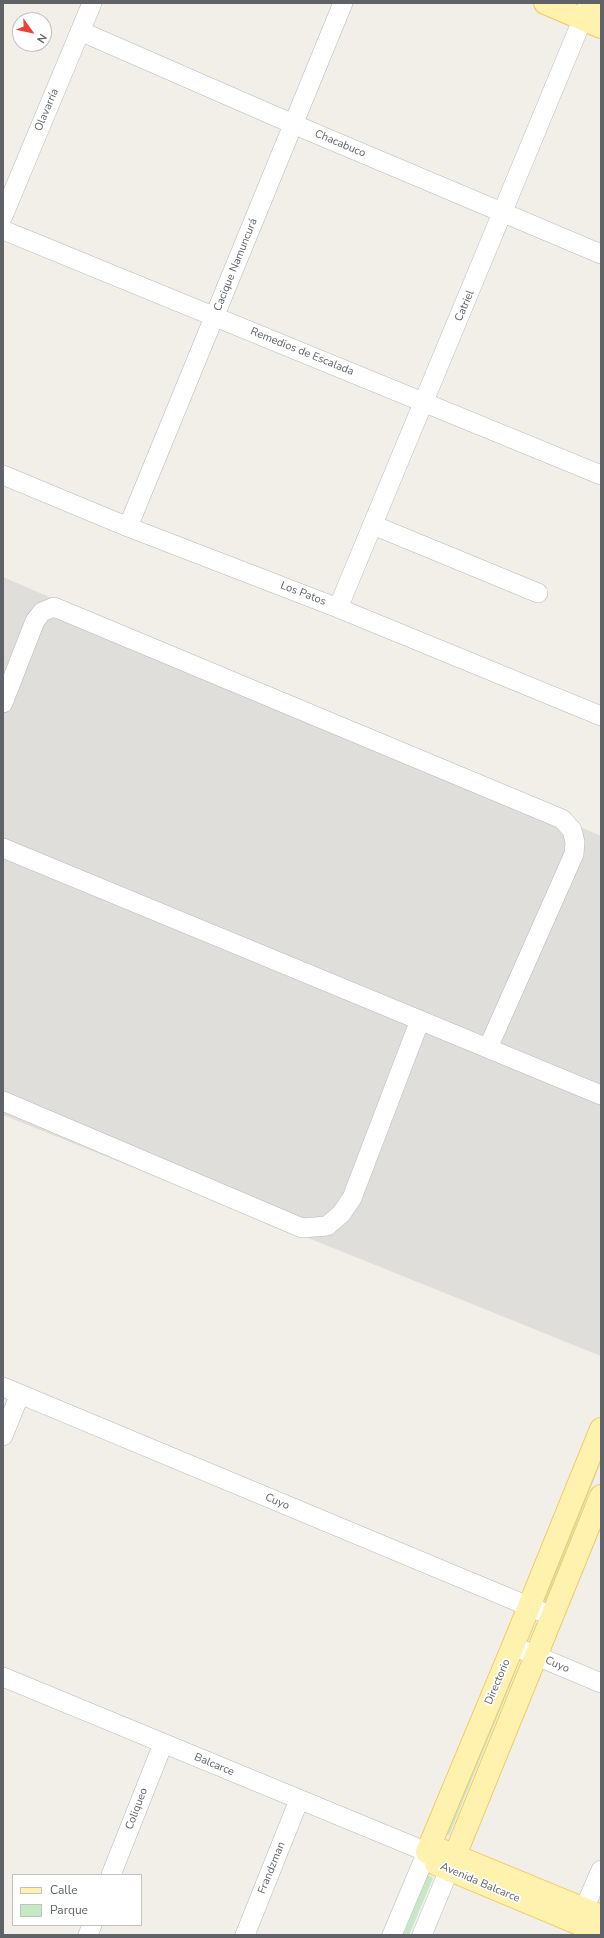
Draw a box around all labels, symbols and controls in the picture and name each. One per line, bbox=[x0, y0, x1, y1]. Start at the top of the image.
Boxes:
north arrow bbox=[12, 12, 52, 52]
text: N bbox=[33, 31, 50, 46]
street label: Olavarría bbox=[32, 87, 62, 133]
street label: Chacabuco bbox=[313, 127, 367, 161]
street label: Cacique Namuncurá bbox=[211, 217, 261, 313]
street label: Catriel bbox=[453, 288, 477, 324]
street label: Remedios de Escalada bbox=[248, 325, 356, 379]
street label: Los Patos bbox=[278, 579, 328, 609]
street label: Cuyo bbox=[263, 1491, 291, 1513]
street label: Cuyo bbox=[543, 1654, 571, 1676]
street label: Directorio bbox=[483, 1657, 513, 1707]
street label: Balcarce bbox=[192, 1751, 236, 1779]
street label: Coliqueo bbox=[123, 1786, 151, 1832]
street label: Frandzman bbox=[256, 1840, 288, 1896]
street label: Avenida Balcarce bbox=[438, 1860, 522, 1906]
legend bbox=[12, 1874, 142, 1926]
text: Calle bbox=[50, 1882, 78, 1898]
text: Parque bbox=[50, 1902, 88, 1918]

